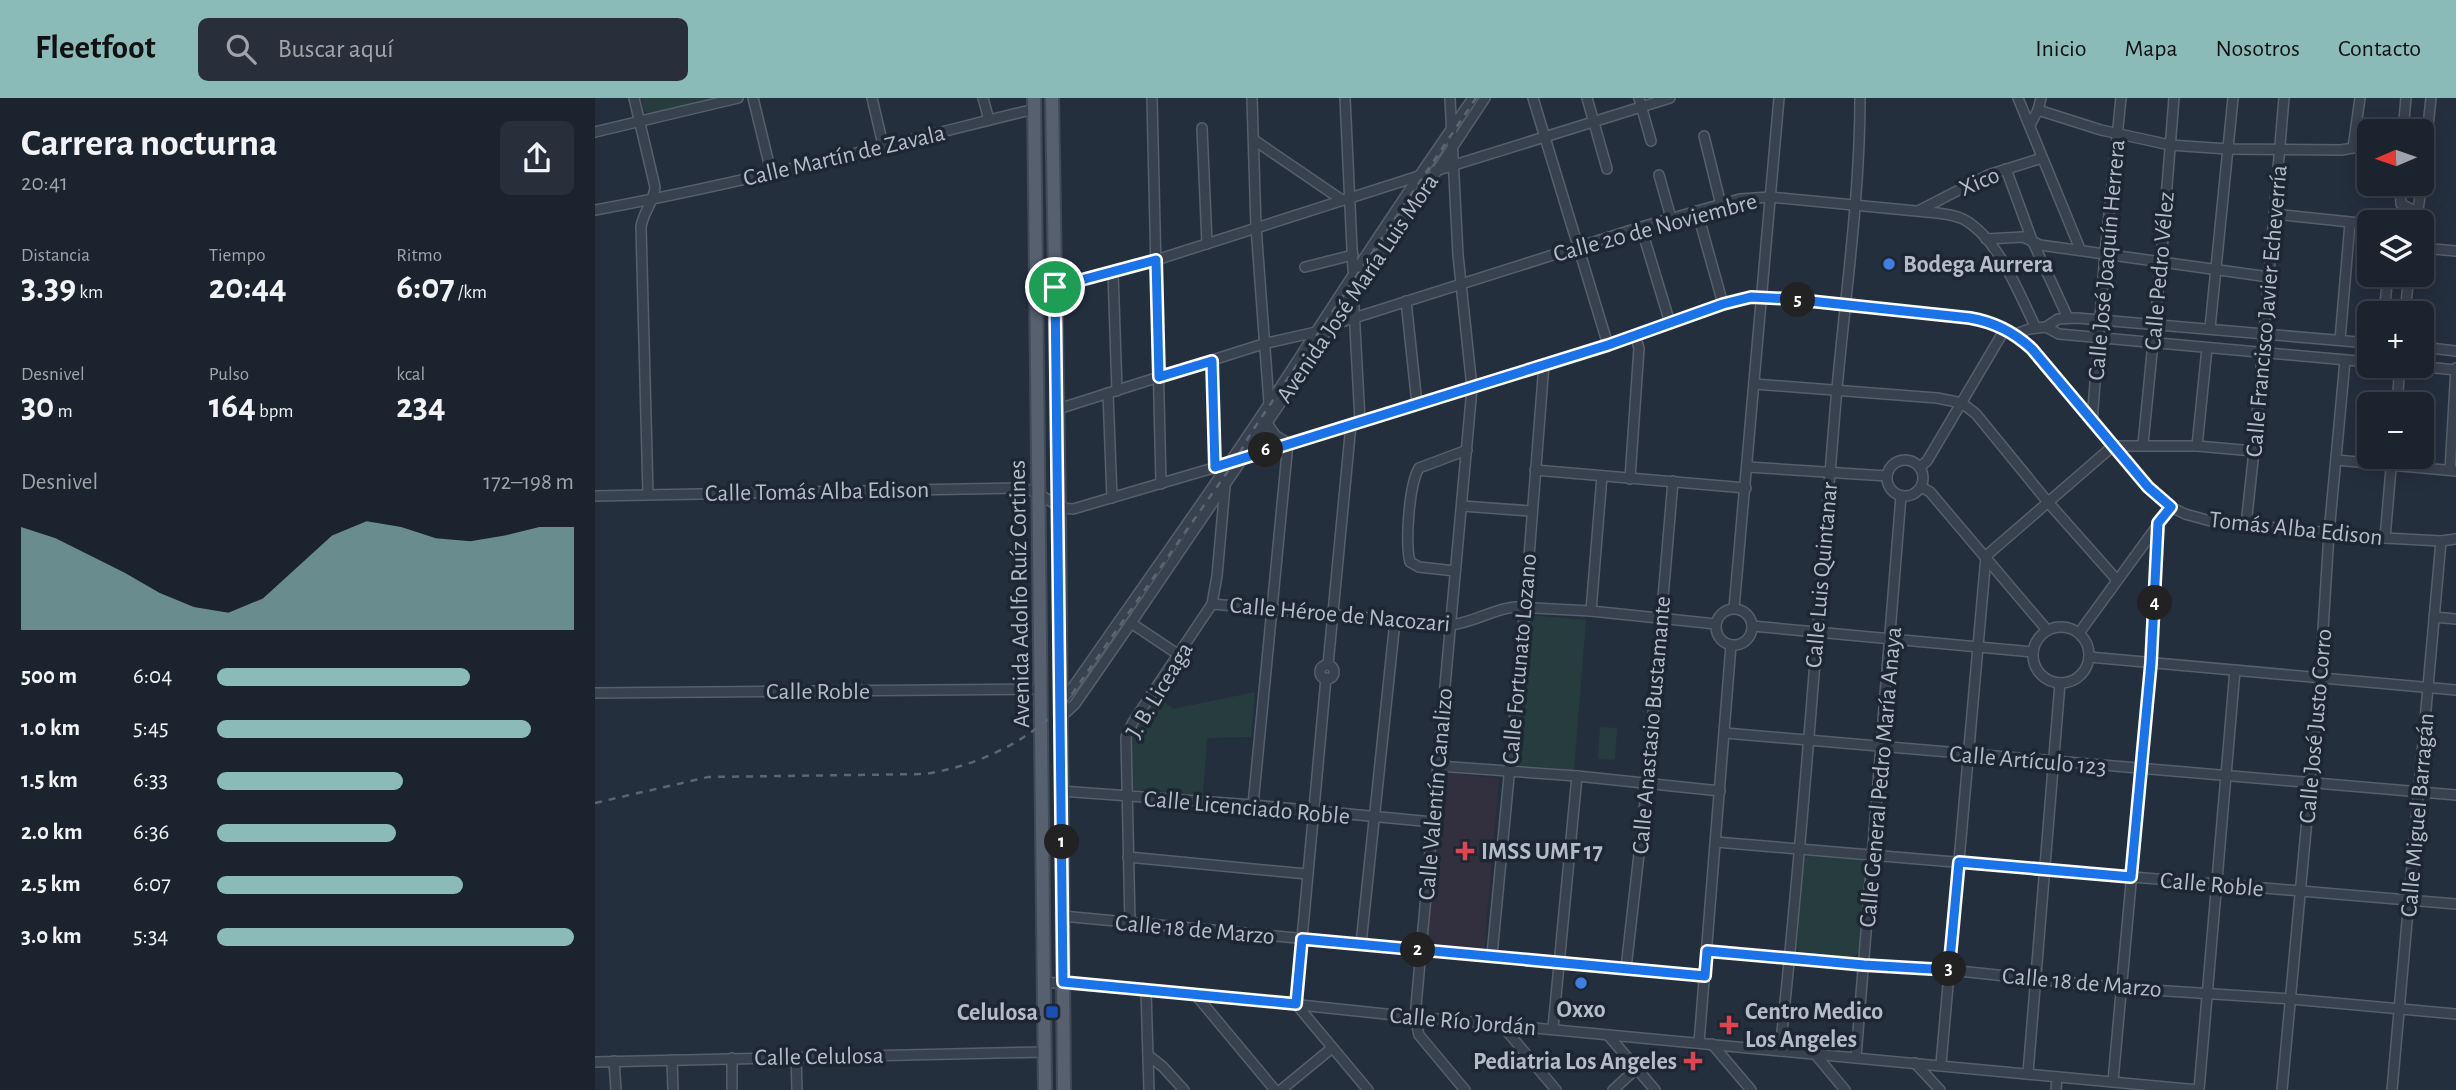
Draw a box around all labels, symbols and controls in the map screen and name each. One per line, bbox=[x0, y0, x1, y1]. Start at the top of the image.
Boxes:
search box bbox=[198, 18, 688, 81]
icon: search bbox=[222, 30, 260, 68]
text: Fleetfoot bbox=[35, 32, 156, 65]
text: Buscar aquí bbox=[278, 36, 393, 62]
text: Inicio bbox=[2035, 37, 2086, 61]
text: Mapa bbox=[2124, 37, 2178, 61]
text: Nosotros bbox=[2216, 37, 2300, 61]
text: Contacto bbox=[2338, 37, 2421, 61]
north arrow bbox=[2357, 119, 2434, 196]
map controls bbox=[2357, 119, 2434, 469]
button: share bbox=[500, 121, 574, 195]
street label: Calle Martín de Zavala bbox=[741, 121, 947, 191]
text: Carrera nocturna bbox=[21, 125, 278, 163]
street label: Calle José Joaquín Herrera bbox=[2085, 139, 2129, 382]
street label: Xico bbox=[1956, 163, 2003, 201]
street label: Calle Francisco Javier Echeverría bbox=[2242, 164, 2292, 458]
street label: Avenida José María Luis Mora bbox=[1272, 170, 1443, 407]
text: 20:41 bbox=[21, 172, 68, 195]
street label: Calle 20 de Noviembre bbox=[1551, 189, 1760, 267]
street label: Calle Pedro Vélez bbox=[2141, 191, 2179, 351]
button: layers bbox=[2357, 210, 2434, 287]
text: Distancia bbox=[21, 246, 90, 265]
text: Tiempo bbox=[209, 246, 266, 265]
text: Ritmo bbox=[396, 246, 442, 265]
place label: Bodega Aurrera bbox=[1903, 253, 2053, 277]
marker: Bodega Aurrera bbox=[1881, 256, 1897, 272]
pin bbox=[1025, 257, 1085, 317]
icon: arrive bbox=[1036, 268, 1074, 306]
text: 3.39 bbox=[21, 270, 76, 305]
text: 20:44 bbox=[209, 270, 287, 305]
text: 6:07 bbox=[396, 270, 455, 305]
pin: 5 bbox=[1781, 282, 1815, 318]
text: km bbox=[76, 283, 103, 302]
text: /km bbox=[455, 283, 487, 302]
text: 5 bbox=[1793, 290, 1802, 309]
button: + bbox=[2357, 301, 2434, 378]
text: Desnivel bbox=[21, 365, 85, 384]
text: Pulso bbox=[209, 365, 249, 384]
text: kcal bbox=[396, 365, 425, 384]
text: 30 bbox=[21, 389, 54, 424]
text: 164 bbox=[209, 389, 256, 424]
text: 234 bbox=[396, 389, 446, 424]
button: − bbox=[2357, 392, 2434, 469]
text: m bbox=[54, 402, 73, 421]
text: bpm bbox=[256, 402, 293, 421]
pin: 6 bbox=[1249, 432, 1283, 468]
text: 6 bbox=[1261, 440, 1270, 459]
street label: Avenida Adolfo Ruíz Cortines bbox=[1006, 460, 1034, 728]
text: Desnivel bbox=[21, 471, 98, 494]
text: 172–198 m bbox=[483, 471, 574, 494]
street label: Calle Tomás Alba Edison bbox=[705, 478, 929, 506]
street label: Calle Luis Quintanar bbox=[1802, 481, 1842, 669]
street label: Tomás Alba Edison bbox=[2208, 508, 2384, 550]
street label: Calle Fortunato Lozano bbox=[1499, 553, 1541, 765]
pin: 4 bbox=[2137, 586, 2173, 620]
street label: Calle Héroe de Nacozari bbox=[1229, 593, 1451, 637]
text: 4 bbox=[2150, 593, 2159, 612]
street label: Calle Anastasio Bustamante bbox=[1629, 595, 1675, 855]
street label: Calle General Pedro María Anaya bbox=[1856, 626, 1906, 928]
street label: Calle José Justo Corro bbox=[2296, 628, 2336, 824]
street label: J. B. Liceaga bbox=[1122, 638, 1198, 743]
text: 500 m bbox=[21, 665, 77, 688]
text: 6:04 bbox=[133, 665, 172, 688]
street label: Calle Roble bbox=[766, 680, 870, 704]
street label: Calle Valentín Canalizo bbox=[1415, 687, 1457, 901]
street label: Calle Miguel Barragán bbox=[2397, 712, 2439, 918]
text: 1.0 km bbox=[21, 717, 80, 740]
text: 5:45 bbox=[133, 717, 169, 740]
street label: Calle Artículo 123 bbox=[1948, 742, 2107, 780]
text: 1.5 km bbox=[21, 769, 78, 792]
text: 6:33 bbox=[133, 769, 168, 792]
street label: Calle Licenciado Roble bbox=[1143, 787, 1351, 829]
text: 2.0 km bbox=[21, 821, 83, 844]
text: 6:36 bbox=[133, 821, 169, 844]
pin: 1 bbox=[1044, 824, 1079, 860]
text: 1 bbox=[1058, 832, 1065, 851]
place label: IMSS UMF 17 bbox=[1481, 840, 1603, 864]
marker: IMSS UMF 17 bbox=[1455, 841, 1475, 861]
street label: Calle Roble bbox=[2159, 869, 2265, 901]
text: 2.5 km bbox=[21, 873, 80, 896]
text: 6:07 bbox=[133, 873, 171, 896]
street label: Calle 18 de Marzo bbox=[1114, 911, 1276, 949]
text: 3.0 km bbox=[21, 925, 82, 948]
text: 5:34 bbox=[133, 925, 168, 948]
pin: 2 bbox=[1401, 932, 1435, 968]
text: 2 bbox=[1413, 940, 1422, 959]
pin: 3 bbox=[1931, 952, 1967, 986]
text: 3 bbox=[1944, 959, 1953, 978]
street label: Calle 18 de Marzo bbox=[2001, 964, 2163, 1002]
marker: Oxxo bbox=[1573, 975, 1589, 991]
place label: Oxxo bbox=[1556, 998, 1606, 1022]
place label: Centro Medico Los Angeles bbox=[1745, 1000, 1883, 1052]
place label: Celulosa bbox=[957, 1001, 1038, 1025]
marker: Celulosa bbox=[1044, 1004, 1060, 1020]
street label: Calle Río Jordán bbox=[1389, 1004, 1537, 1040]
marker: Centro Medico Los Angeles bbox=[1719, 1015, 1739, 1035]
street label: Calle Celulosa bbox=[754, 1044, 884, 1070]
place label: Pediatria Los Angeles bbox=[1473, 1050, 1677, 1074]
marker: Pediatria Los Angeles bbox=[1683, 1051, 1703, 1071]

